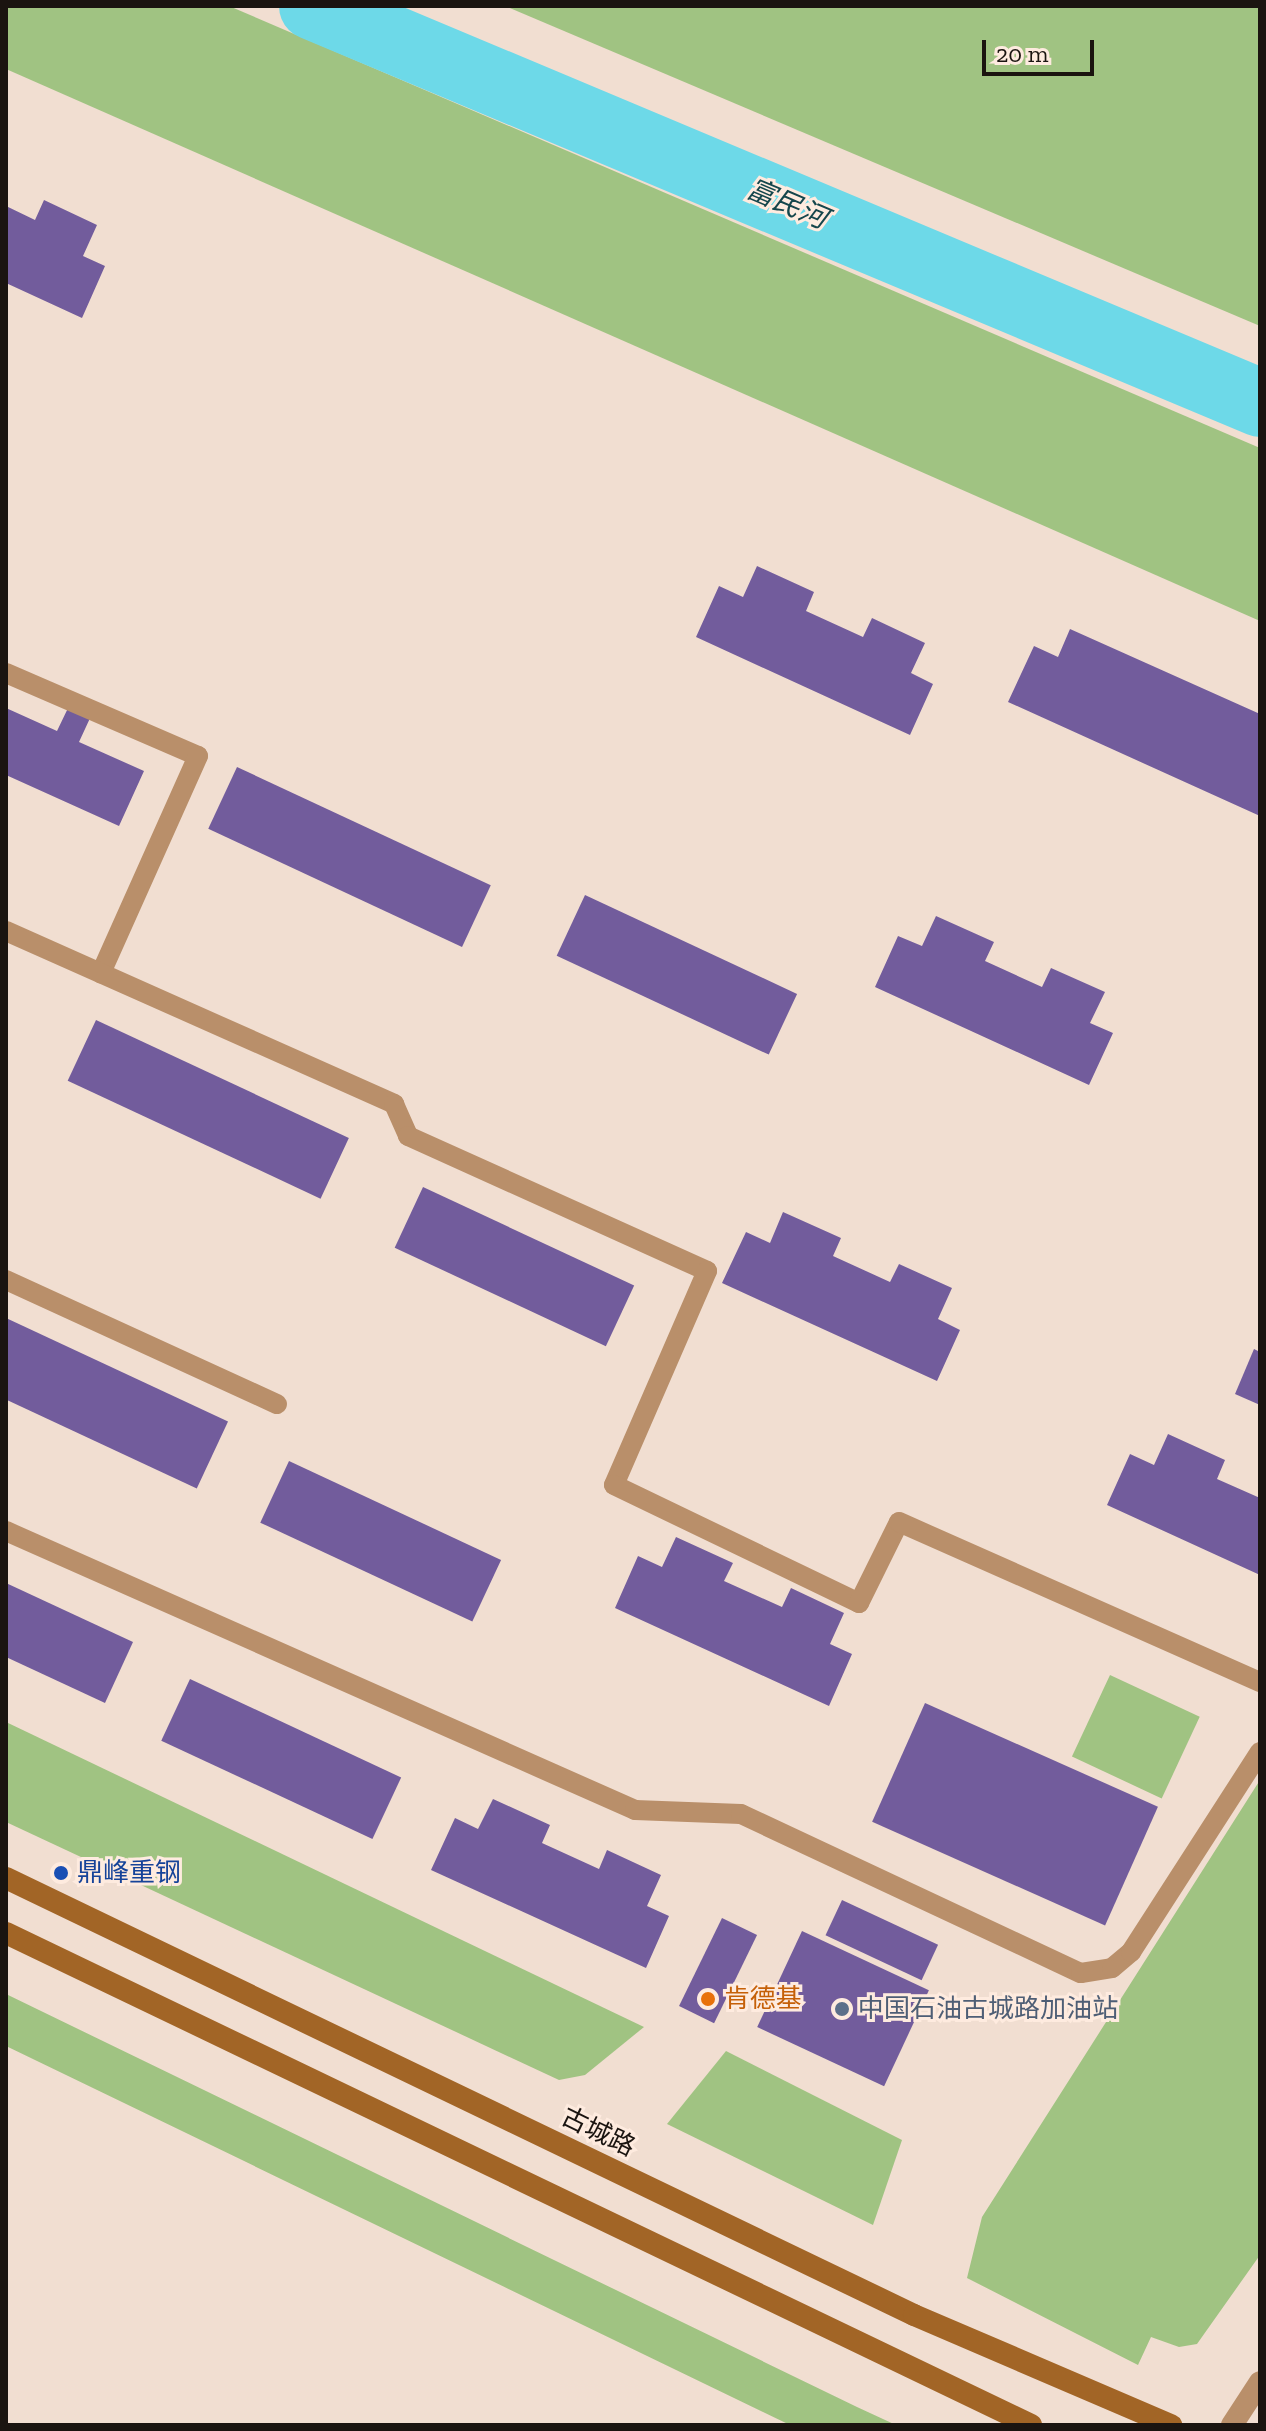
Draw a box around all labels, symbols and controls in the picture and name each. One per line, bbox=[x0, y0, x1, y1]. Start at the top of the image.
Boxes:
scale bar bbox=[986, 24, 1098, 74]
text: 20 m bbox=[996, 39, 1048, 68]
water label: 富民河 bbox=[742, 172, 832, 236]
place label: 鼎峰重钢 bbox=[77, 1857, 181, 1889]
marker: 鼎峰重钢 bbox=[52, 1864, 70, 1882]
place label: 肯德基 bbox=[724, 1983, 802, 2015]
marker: 肯德基 bbox=[699, 1990, 717, 2008]
place label: 中国石油古城路加油站 bbox=[858, 1993, 1118, 2025]
marker: 中国石油古城路加油站 bbox=[833, 2000, 851, 2018]
street label: 古城路 bbox=[556, 2101, 640, 2163]

